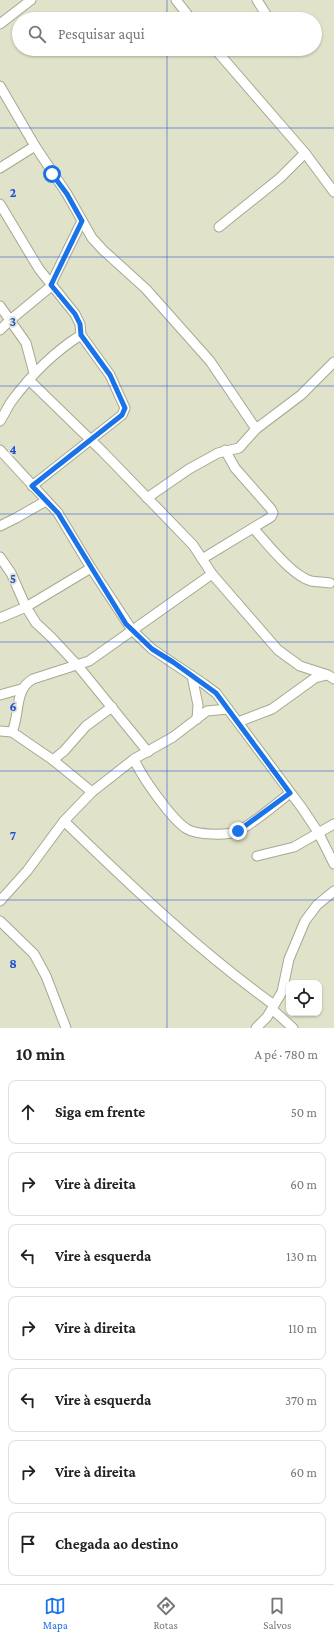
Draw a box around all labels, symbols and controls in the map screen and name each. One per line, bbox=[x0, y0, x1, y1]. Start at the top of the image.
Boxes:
search box bbox=[12, 12, 322, 56]
icon: search bbox=[26, 23, 48, 45]
text: Pesquisar aqui bbox=[58, 26, 145, 42]
route start bbox=[43, 165, 61, 183]
text: 2 bbox=[10, 185, 17, 200]
text: 3 bbox=[10, 314, 16, 329]
text: 4 bbox=[9, 442, 17, 457]
text: 5 bbox=[10, 571, 16, 586]
text: 6 bbox=[9, 699, 17, 714]
route end bbox=[229, 822, 247, 840]
text: 7 bbox=[10, 828, 16, 843]
text: 8 bbox=[9, 956, 17, 971]
map controls bbox=[286, 980, 322, 1016]
button: locate bbox=[286, 980, 322, 1016]
text: 10 min bbox=[16, 1045, 65, 1064]
text: A pé · 780 m bbox=[254, 1047, 318, 1062]
icon: ahead bbox=[17, 1101, 39, 1123]
text: Siga em frente bbox=[55, 1104, 145, 1120]
text: 50 m bbox=[291, 1105, 317, 1120]
icon: right bbox=[17, 1173, 39, 1195]
text: Vire à direita bbox=[55, 1176, 136, 1192]
text: 60 m bbox=[290, 1177, 317, 1192]
icon: left bbox=[17, 1245, 39, 1267]
text: Vire à esquerda bbox=[55, 1248, 151, 1264]
text: 130 m bbox=[286, 1249, 317, 1264]
icon: right bbox=[17, 1317, 39, 1339]
text: Vire à direita bbox=[55, 1320, 136, 1336]
text: 110 m bbox=[288, 1321, 317, 1336]
icon: left bbox=[17, 1389, 39, 1411]
text: Vire à esquerda bbox=[55, 1392, 151, 1408]
text: 370 m bbox=[285, 1393, 317, 1408]
icon: right bbox=[17, 1461, 39, 1483]
text: Vire à direita bbox=[55, 1464, 136, 1480]
text: 60 m bbox=[290, 1465, 317, 1480]
icon: arrive bbox=[17, 1533, 39, 1555]
text: Chegada ao destino bbox=[55, 1536, 178, 1552]
tab: Mapa bbox=[43, 1595, 68, 1631]
tab: Rotas bbox=[153, 1595, 178, 1631]
tab: Salvos bbox=[263, 1595, 291, 1631]

